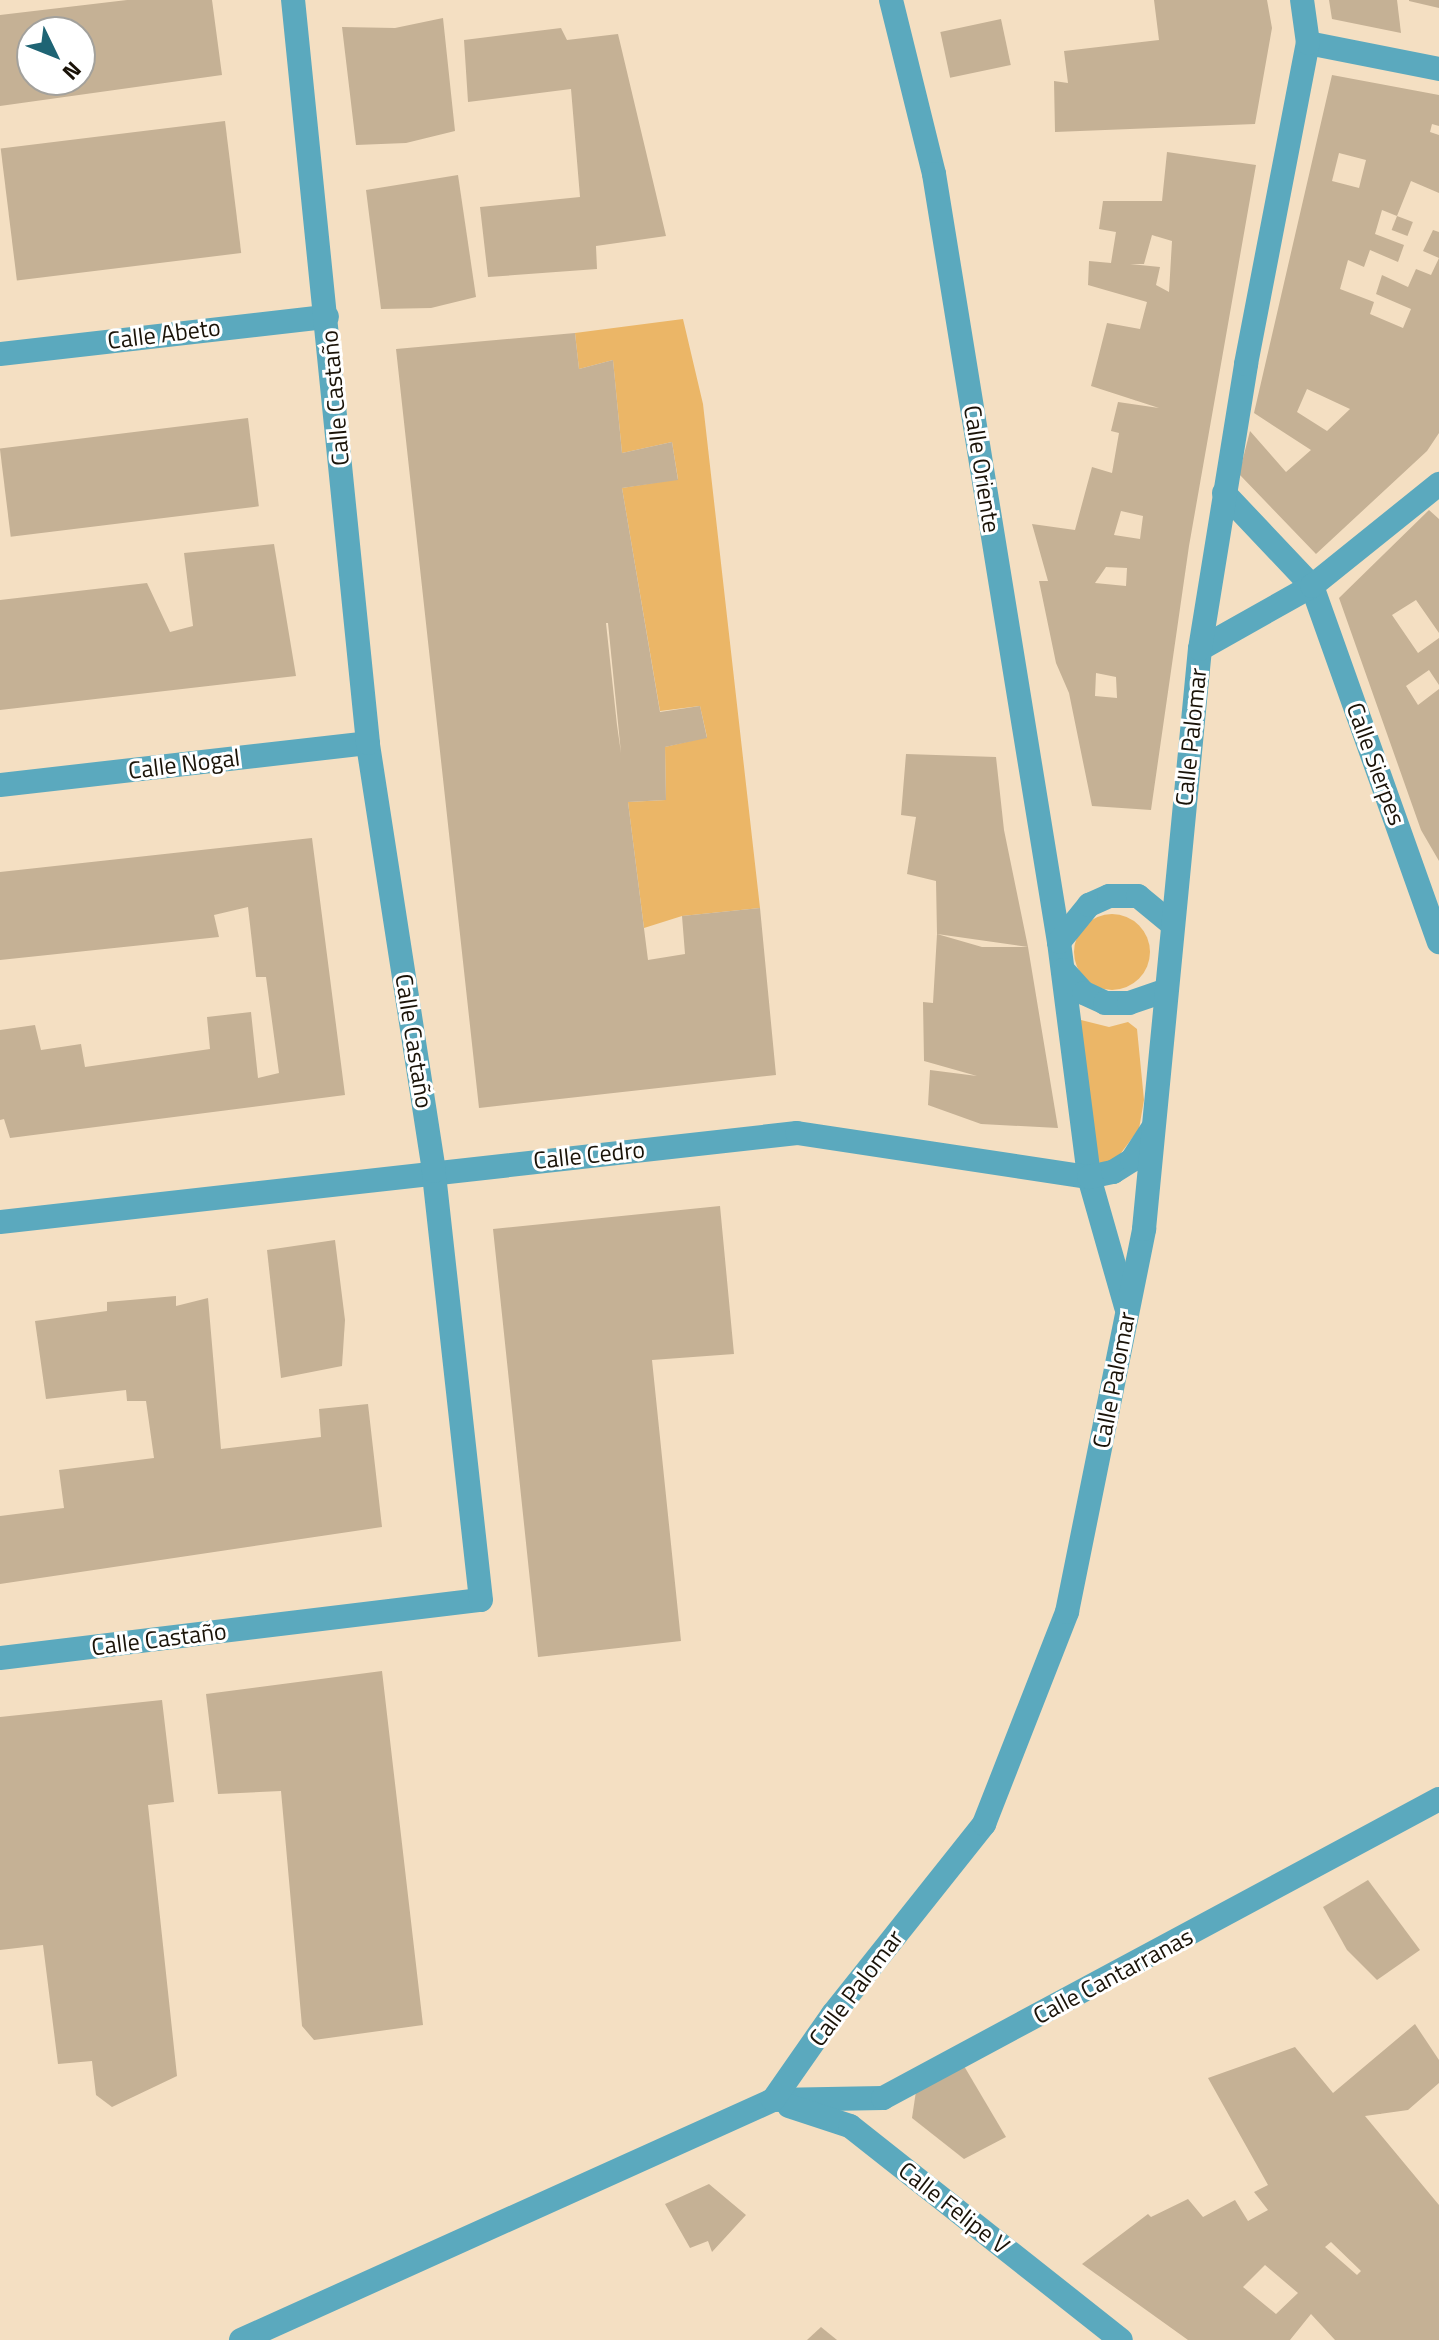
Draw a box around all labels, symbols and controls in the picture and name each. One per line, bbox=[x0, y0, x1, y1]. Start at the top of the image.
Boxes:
north arrow bbox=[16, 16, 96, 96]
text: N bbox=[54, 54, 90, 88]
street label: Calle Abeto bbox=[106, 313, 222, 355]
street label: Calle Castaño bbox=[315, 329, 355, 467]
street label: Calle Oriente bbox=[958, 403, 1006, 535]
street label: Calle Palomar bbox=[1169, 667, 1213, 807]
street label: Calle Sierpes bbox=[1341, 699, 1411, 829]
street label: Calle Nogal bbox=[127, 743, 241, 785]
street label: Calle Castaño bbox=[389, 972, 439, 1110]
street label: Calle Cedro bbox=[532, 1135, 646, 1175]
street label: Calle Palomar bbox=[1087, 1309, 1141, 1451]
street label: Calle Castaño bbox=[90, 1616, 228, 1662]
street label: Calle Cantarranas bbox=[1028, 1922, 1198, 2030]
street label: Calle Palomar bbox=[803, 1924, 909, 2052]
street label: Calle Felipe V bbox=[893, 2156, 1015, 2260]

